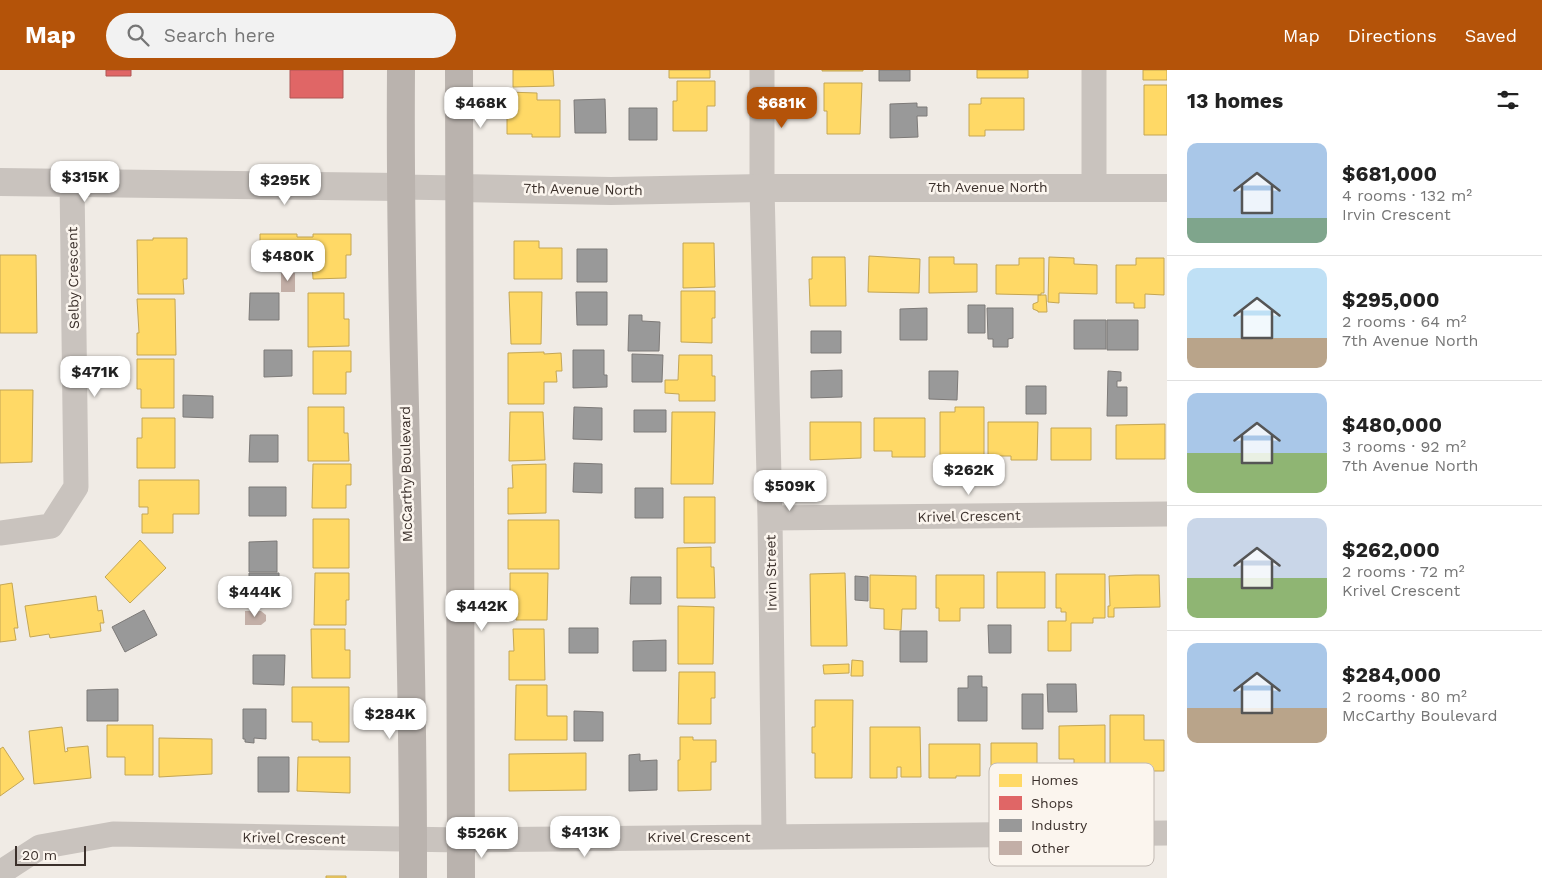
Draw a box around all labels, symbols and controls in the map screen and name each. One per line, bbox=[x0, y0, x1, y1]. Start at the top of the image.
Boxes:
search box bbox=[106, 13, 456, 58]
text: Map bbox=[25, 21, 76, 49]
icon: search bbox=[124, 21, 152, 49]
text: Search here bbox=[164, 24, 275, 47]
text: Map bbox=[1283, 25, 1320, 46]
text: Directions bbox=[1348, 25, 1437, 46]
text: Saved bbox=[1465, 25, 1517, 46]
icon: filters bbox=[1494, 86, 1522, 114]
pin: $468K bbox=[446, 87, 516, 129]
pin: $681K bbox=[747, 87, 817, 129]
text: 13 homes bbox=[1187, 88, 1283, 113]
text: $468K bbox=[455, 93, 507, 112]
text: $681K bbox=[758, 93, 806, 112]
pin: $315K bbox=[50, 160, 120, 203]
text: $681,000 bbox=[1342, 161, 1437, 186]
icon: home bbox=[1227, 163, 1287, 223]
pin: $295K bbox=[250, 164, 320, 206]
text: $315K bbox=[61, 167, 109, 186]
text: $295K bbox=[260, 170, 310, 189]
street label: 7th Avenue North bbox=[928, 179, 1048, 195]
street label: 7th Avenue North bbox=[523, 180, 643, 198]
text: 4 rooms · 132 m² bbox=[1342, 186, 1472, 205]
text: Irvin Crescent bbox=[1342, 205, 1451, 224]
street label: Selby Crescent bbox=[64, 227, 82, 329]
pin: $480K bbox=[253, 240, 323, 282]
text: $480K bbox=[262, 246, 314, 265]
text: $295,000 bbox=[1342, 287, 1440, 312]
icon: home bbox=[1227, 288, 1287, 348]
text: 2 rooms · 64 m² bbox=[1342, 312, 1467, 331]
text: 7th Avenue North bbox=[1342, 331, 1478, 350]
pin: $471K bbox=[60, 356, 130, 398]
text: $471K bbox=[71, 362, 119, 381]
street label: McCarthy Boulevard bbox=[397, 406, 415, 542]
text: $480,000 bbox=[1342, 412, 1442, 437]
icon: home bbox=[1227, 413, 1287, 473]
text: 3 rooms · 92 m² bbox=[1342, 437, 1466, 456]
pin: $262K bbox=[934, 454, 1004, 496]
text: 7th Avenue North bbox=[1342, 456, 1478, 475]
text: $262K bbox=[944, 460, 994, 479]
pin: $509K bbox=[755, 470, 825, 512]
text: $509K bbox=[765, 476, 815, 495]
street label: Krivel Crescent bbox=[917, 507, 1021, 525]
street label: Irvin Street bbox=[762, 535, 780, 611]
text: $262,000 bbox=[1342, 537, 1440, 562]
icon: home bbox=[1227, 538, 1287, 598]
text: 2 rooms · 72 m² bbox=[1342, 562, 1465, 581]
pin: $444K bbox=[220, 576, 290, 618]
text: Krivel Crescent bbox=[1342, 581, 1460, 600]
text: $444K bbox=[229, 582, 281, 601]
pin: $442K bbox=[447, 590, 517, 632]
text: $442K bbox=[456, 596, 508, 615]
text: $284,000 bbox=[1342, 662, 1441, 687]
icon: home bbox=[1227, 663, 1287, 723]
text: 2 rooms · 80 m² bbox=[1342, 687, 1467, 706]
pin: $284K bbox=[355, 698, 425, 740]
text: $284K bbox=[364, 704, 416, 723]
text: McCarthy Boulevard bbox=[1342, 706, 1497, 725]
legend bbox=[989, 763, 1154, 866]
text: Homes bbox=[1031, 772, 1078, 788]
text: Shops bbox=[1031, 795, 1073, 811]
pin: $526K bbox=[447, 816, 517, 859]
pin: $413K bbox=[550, 816, 620, 858]
text: Industry bbox=[1031, 817, 1088, 833]
text: $413K bbox=[561, 822, 609, 841]
text: $526K bbox=[457, 823, 507, 842]
street label: Krivel Crescent bbox=[242, 829, 346, 847]
street label: Krivel Crescent bbox=[647, 829, 751, 845]
text: Other bbox=[1031, 840, 1070, 856]
scale bar bbox=[15, 843, 86, 866]
text: 20 m bbox=[22, 847, 57, 863]

